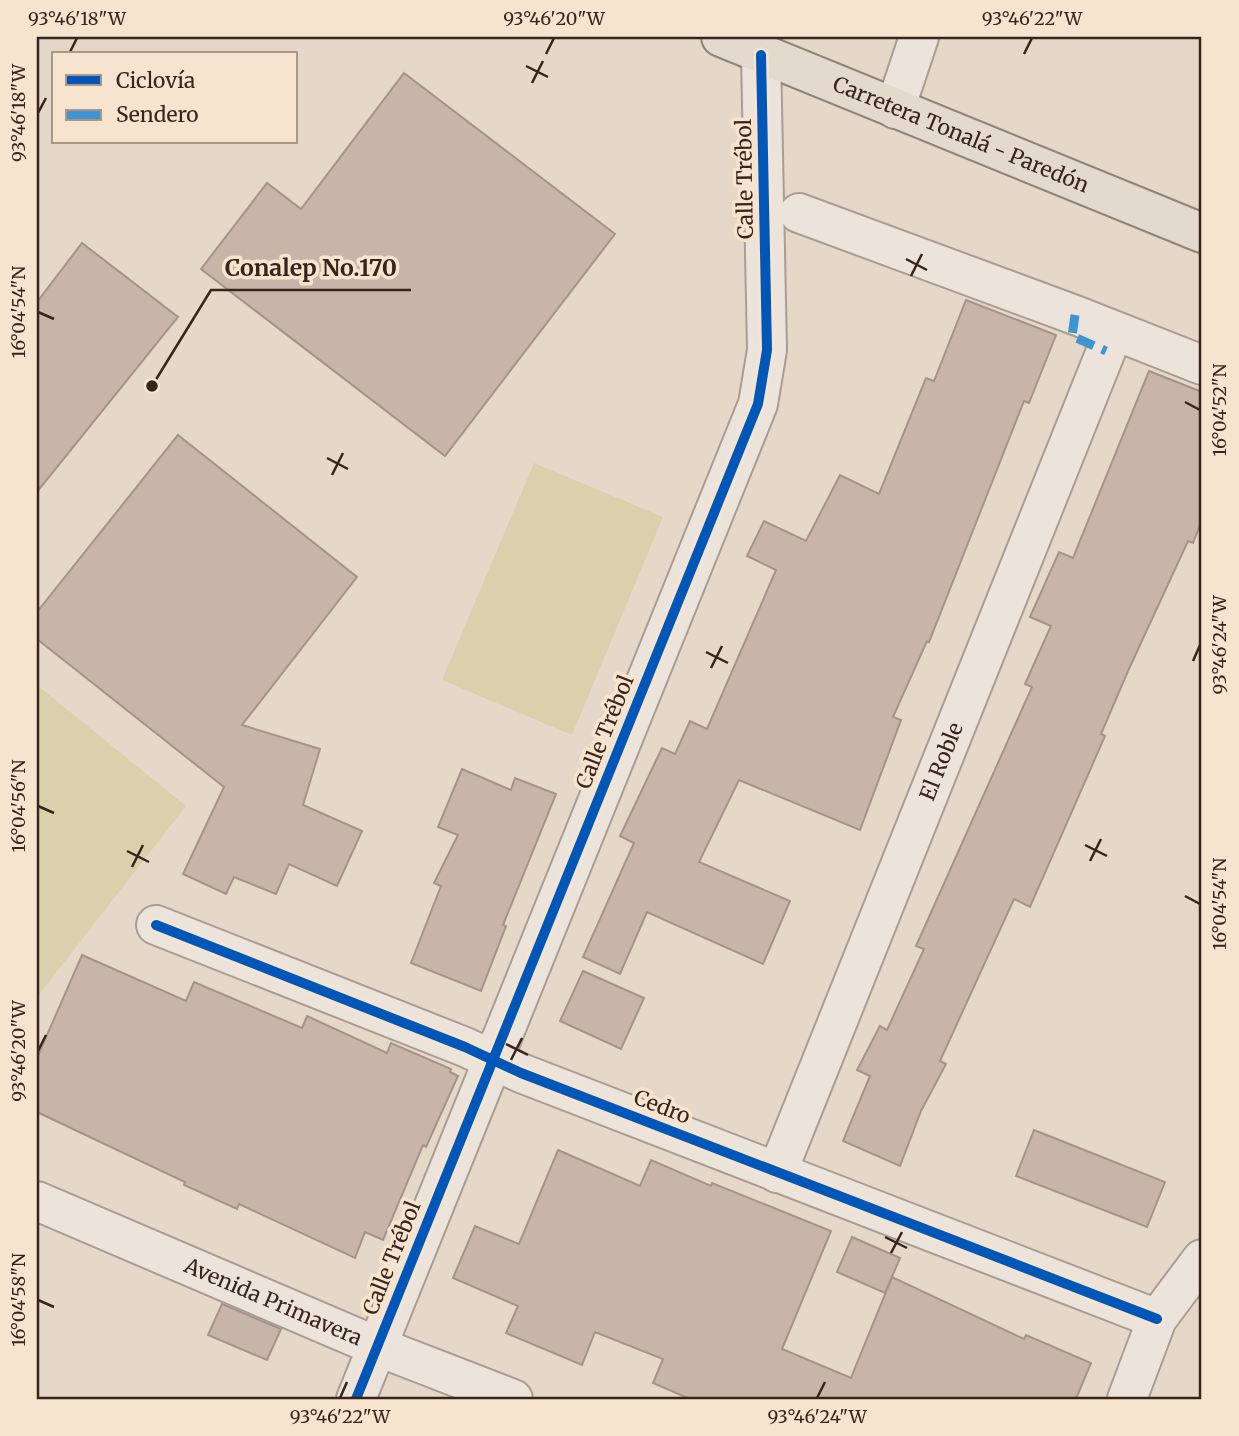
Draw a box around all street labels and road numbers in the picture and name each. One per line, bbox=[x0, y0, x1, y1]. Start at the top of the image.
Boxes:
street label: Carretera Tonalá - Paredón bbox=[829, 70, 1093, 198]
street label: Calle Trébol bbox=[730, 118, 759, 239]
street label: Calle Trébol bbox=[569, 671, 640, 793]
street label: El Roble bbox=[913, 719, 969, 804]
street label: Cedro bbox=[630, 1083, 694, 1130]
street label: Calle Trébol bbox=[356, 1197, 427, 1319]
street label: Avenida Primavera bbox=[180, 1251, 366, 1352]

